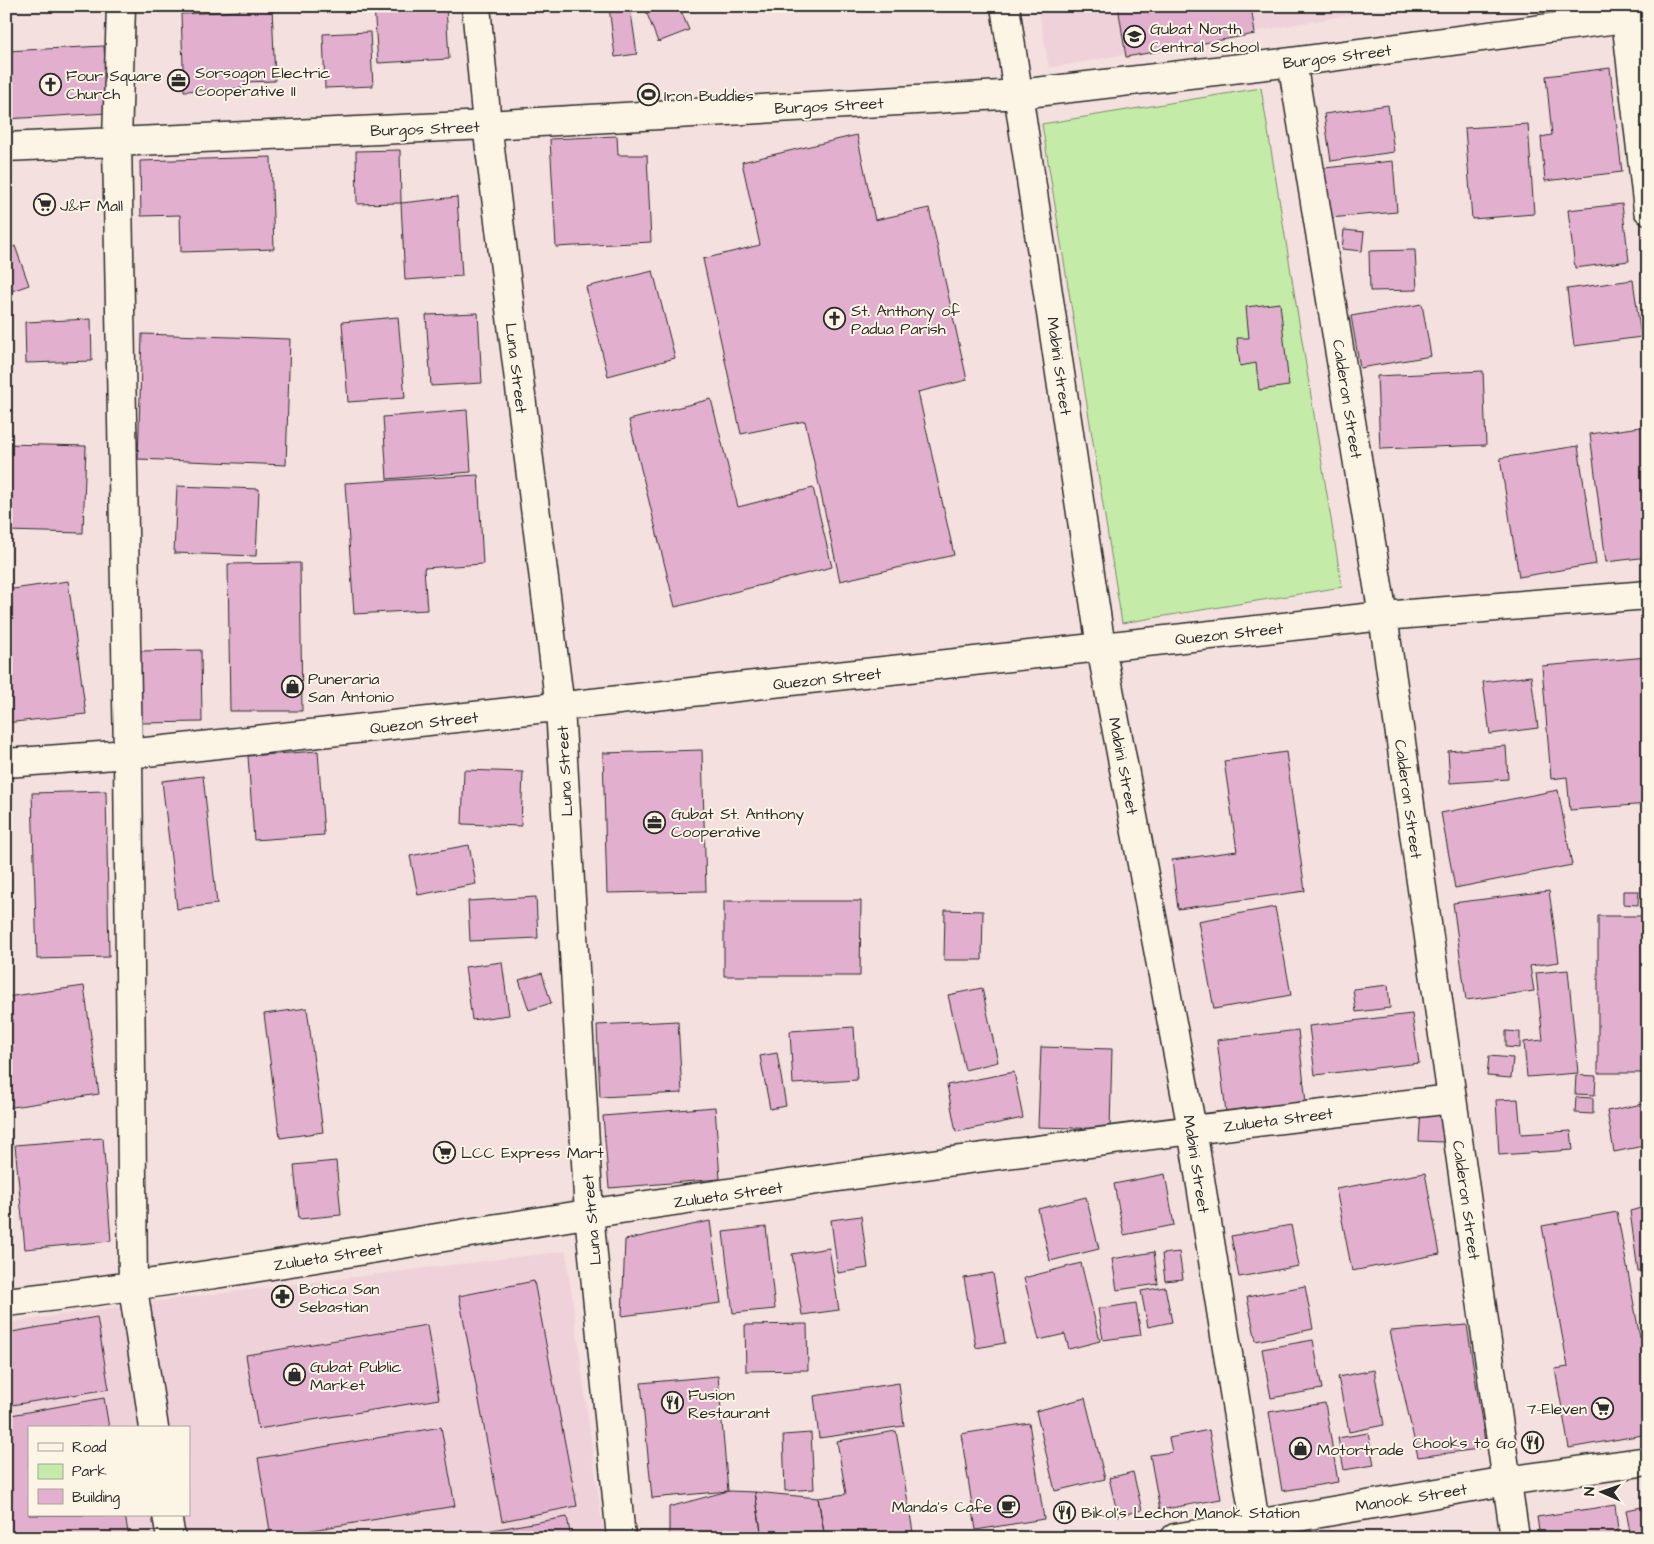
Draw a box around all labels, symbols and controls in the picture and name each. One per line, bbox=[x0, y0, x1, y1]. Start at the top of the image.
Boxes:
place label: Gubat North Central School bbox=[1150, 18, 1259, 58]
school or university icon: Gubat North Central School bbox=[1122, 25, 1146, 49]
street label: Burgos Street bbox=[1282, 39, 1393, 76]
place label: Sorsogon Electric Cooperative II bbox=[195, 62, 330, 102]
place label: Four Square Church bbox=[66, 65, 162, 105]
office icon: Sorsogon Electric Cooperative II bbox=[167, 69, 191, 93]
church icon: Four Square Church bbox=[38, 72, 62, 96]
sports icon: Iron Buddies bbox=[636, 83, 660, 107]
place label: Iron Buddies bbox=[664, 85, 754, 107]
street label: Burgos Street bbox=[774, 92, 885, 121]
street label: Burgos Street bbox=[370, 116, 481, 143]
supermarket icon: J&F Mall bbox=[32, 193, 56, 217]
place label: J&F Mall bbox=[60, 195, 123, 217]
place label: St. Anthony of Padua Parish bbox=[851, 300, 960, 340]
church icon: St. Anthony of Padua Parish bbox=[823, 307, 847, 331]
street label: Mabini Street bbox=[1041, 316, 1077, 417]
street label: Luna Street bbox=[500, 322, 533, 415]
street label: Calderon Street bbox=[1327, 338, 1367, 461]
street label: Quezon Street bbox=[1174, 617, 1285, 651]
street label: Quezon Street bbox=[772, 662, 883, 696]
place label: Puneraria San Antonio bbox=[308, 668, 394, 708]
shop icon: Puneraria San Antonio bbox=[280, 675, 304, 699]
street label: Quezon Street bbox=[369, 706, 480, 740]
street label: Mabini Street bbox=[1103, 716, 1143, 817]
street label: Luna Street bbox=[552, 724, 578, 817]
street label: Calderon Street bbox=[1389, 738, 1427, 861]
place label: Gubat St. Anthony Cooperative bbox=[671, 803, 804, 843]
office icon: Gubat St. Anthony Cooperative bbox=[643, 810, 667, 834]
street label: Zulueta Street bbox=[1222, 1102, 1335, 1138]
street label: Mabini Street bbox=[1177, 1114, 1215, 1215]
street label: Calderon Street bbox=[1447, 1139, 1485, 1262]
supermarket icon: LCC Express Mart bbox=[433, 1140, 457, 1164]
place label: LCC Express Mart bbox=[461, 1142, 604, 1164]
street label: Luna Street bbox=[577, 1173, 607, 1266]
street label: Zulueta Street bbox=[672, 1176, 785, 1214]
street label: Zulueta Street bbox=[272, 1237, 385, 1276]
place label: Botica San Sebastian bbox=[299, 1278, 379, 1318]
pharmacy icon: Botica San Sebastian bbox=[271, 1285, 295, 1309]
place label: Gubat Public Market bbox=[310, 1356, 402, 1396]
shop icon: Gubat Public Market bbox=[282, 1363, 306, 1387]
place label: Fusion Restaurant bbox=[688, 1384, 771, 1424]
restaurant icon: Fusion Restaurant bbox=[660, 1391, 684, 1415]
supermarket icon: 7-Eleven bbox=[1591, 1396, 1615, 1420]
place label: 7-Eleven bbox=[1527, 1398, 1587, 1420]
legend bbox=[28, 1426, 190, 1516]
restaurant icon: Chooks to Go bbox=[1520, 1430, 1544, 1454]
place label: Chooks to Go bbox=[1413, 1432, 1516, 1454]
text: Road bbox=[72, 1437, 107, 1458]
shop icon: Motortrade bbox=[1289, 1437, 1313, 1461]
place label: Motortrade bbox=[1317, 1439, 1404, 1461]
text: Park bbox=[72, 1461, 107, 1482]
north arrow bbox=[1576, 1466, 1626, 1516]
street label: Manook Street bbox=[1354, 1478, 1469, 1518]
text: Building bbox=[72, 1487, 120, 1509]
text: N bbox=[1580, 1487, 1600, 1496]
cafe icon: Manda's Cafe bbox=[996, 1494, 1020, 1518]
place label: Manda's Cafe bbox=[892, 1496, 992, 1518]
restaurant icon: Bikol's Lechon Manok Station bbox=[1053, 1500, 1077, 1524]
place label: Bikol's Lechon Manok Station bbox=[1081, 1502, 1300, 1524]

